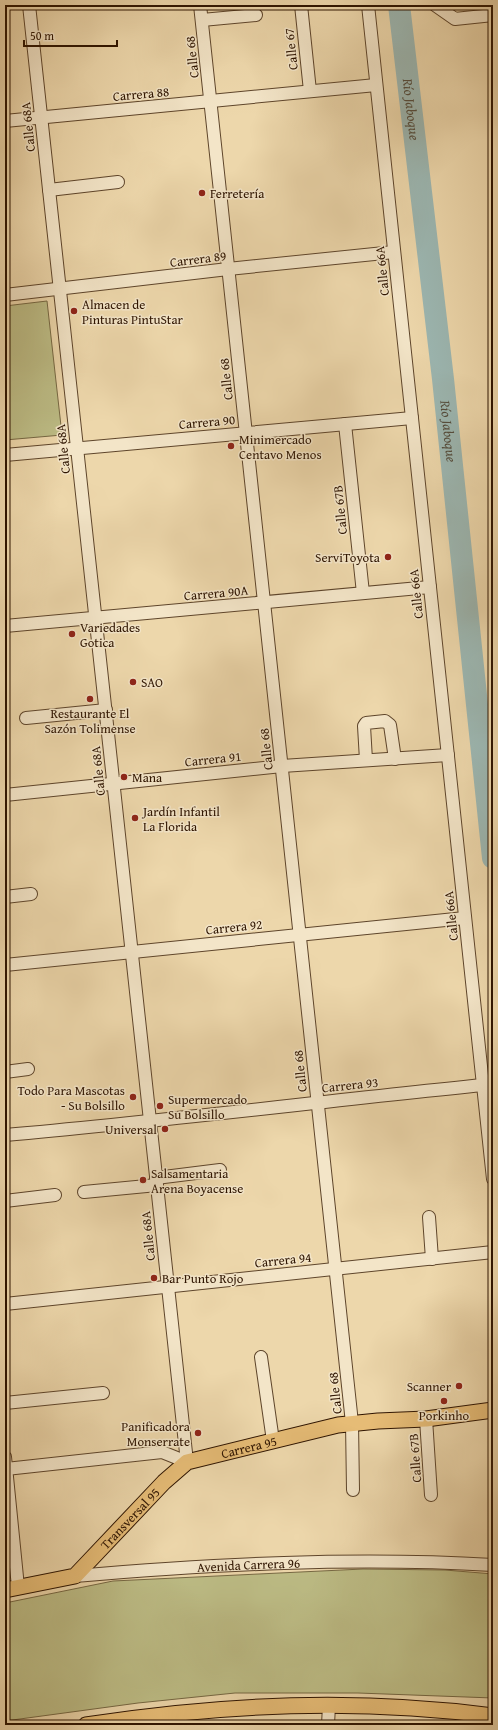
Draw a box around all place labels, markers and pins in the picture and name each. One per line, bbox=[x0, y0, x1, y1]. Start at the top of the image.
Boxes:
place label: Ferretería bbox=[210, 184, 265, 203]
marker: Ferretería bbox=[197, 188, 207, 198]
place label: Almacen de Pinturas PintuStar bbox=[82, 295, 184, 329]
marker: Almacen de Pinturas PintuStar bbox=[69, 306, 79, 316]
place label: Minimercado Centavo Menos bbox=[239, 430, 322, 464]
marker: Minimercado Centavo Menos bbox=[226, 441, 236, 451]
place label: ServiToyota bbox=[315, 548, 381, 567]
marker: ServiToyota bbox=[383, 552, 393, 562]
place label: Variedades Gotica bbox=[80, 618, 140, 652]
marker: Variedades Gotica bbox=[67, 629, 77, 639]
place label: SAO bbox=[141, 673, 163, 692]
marker: SAO bbox=[128, 677, 138, 687]
marker: Restaurante El Sazón Tolimense bbox=[85, 694, 95, 704]
place label: Restaurante El Sazón Tolimense bbox=[45, 704, 135, 738]
place label: Mana bbox=[132, 768, 163, 787]
marker: Mana bbox=[119, 772, 129, 782]
place label: Jardín Infantil La Florida bbox=[141, 802, 220, 836]
marker: Jardín Infantil La Florida bbox=[130, 813, 140, 823]
place label: Todo Para Mascotas - Su Bolsillo bbox=[18, 1081, 125, 1115]
place label: Supermercado Su Bolsillo bbox=[168, 1090, 248, 1124]
marker: Todo Para Mascotas - Su Bolsillo bbox=[128, 1092, 138, 1102]
marker: Supermercado Su Bolsillo bbox=[155, 1101, 165, 1111]
place label: Universal bbox=[105, 1120, 157, 1139]
marker: Universal bbox=[160, 1124, 170, 1134]
place label: Salsamentaria Arena Boyacense bbox=[151, 1164, 243, 1198]
marker: Salsamentaria Arena Boyacense bbox=[138, 1175, 148, 1185]
place label: Bar Punto Rojo bbox=[162, 1269, 244, 1288]
marker: Bar Punto Rojo bbox=[149, 1273, 159, 1283]
place label: Scanner bbox=[407, 1377, 452, 1396]
marker: Scanner bbox=[454, 1381, 464, 1391]
marker: Porkinho bbox=[439, 1396, 449, 1406]
place label: Porkinho bbox=[419, 1406, 470, 1425]
place label: Panificadora Monserrate bbox=[121, 1417, 191, 1451]
marker: Panificadora Monserrate bbox=[193, 1428, 203, 1438]

